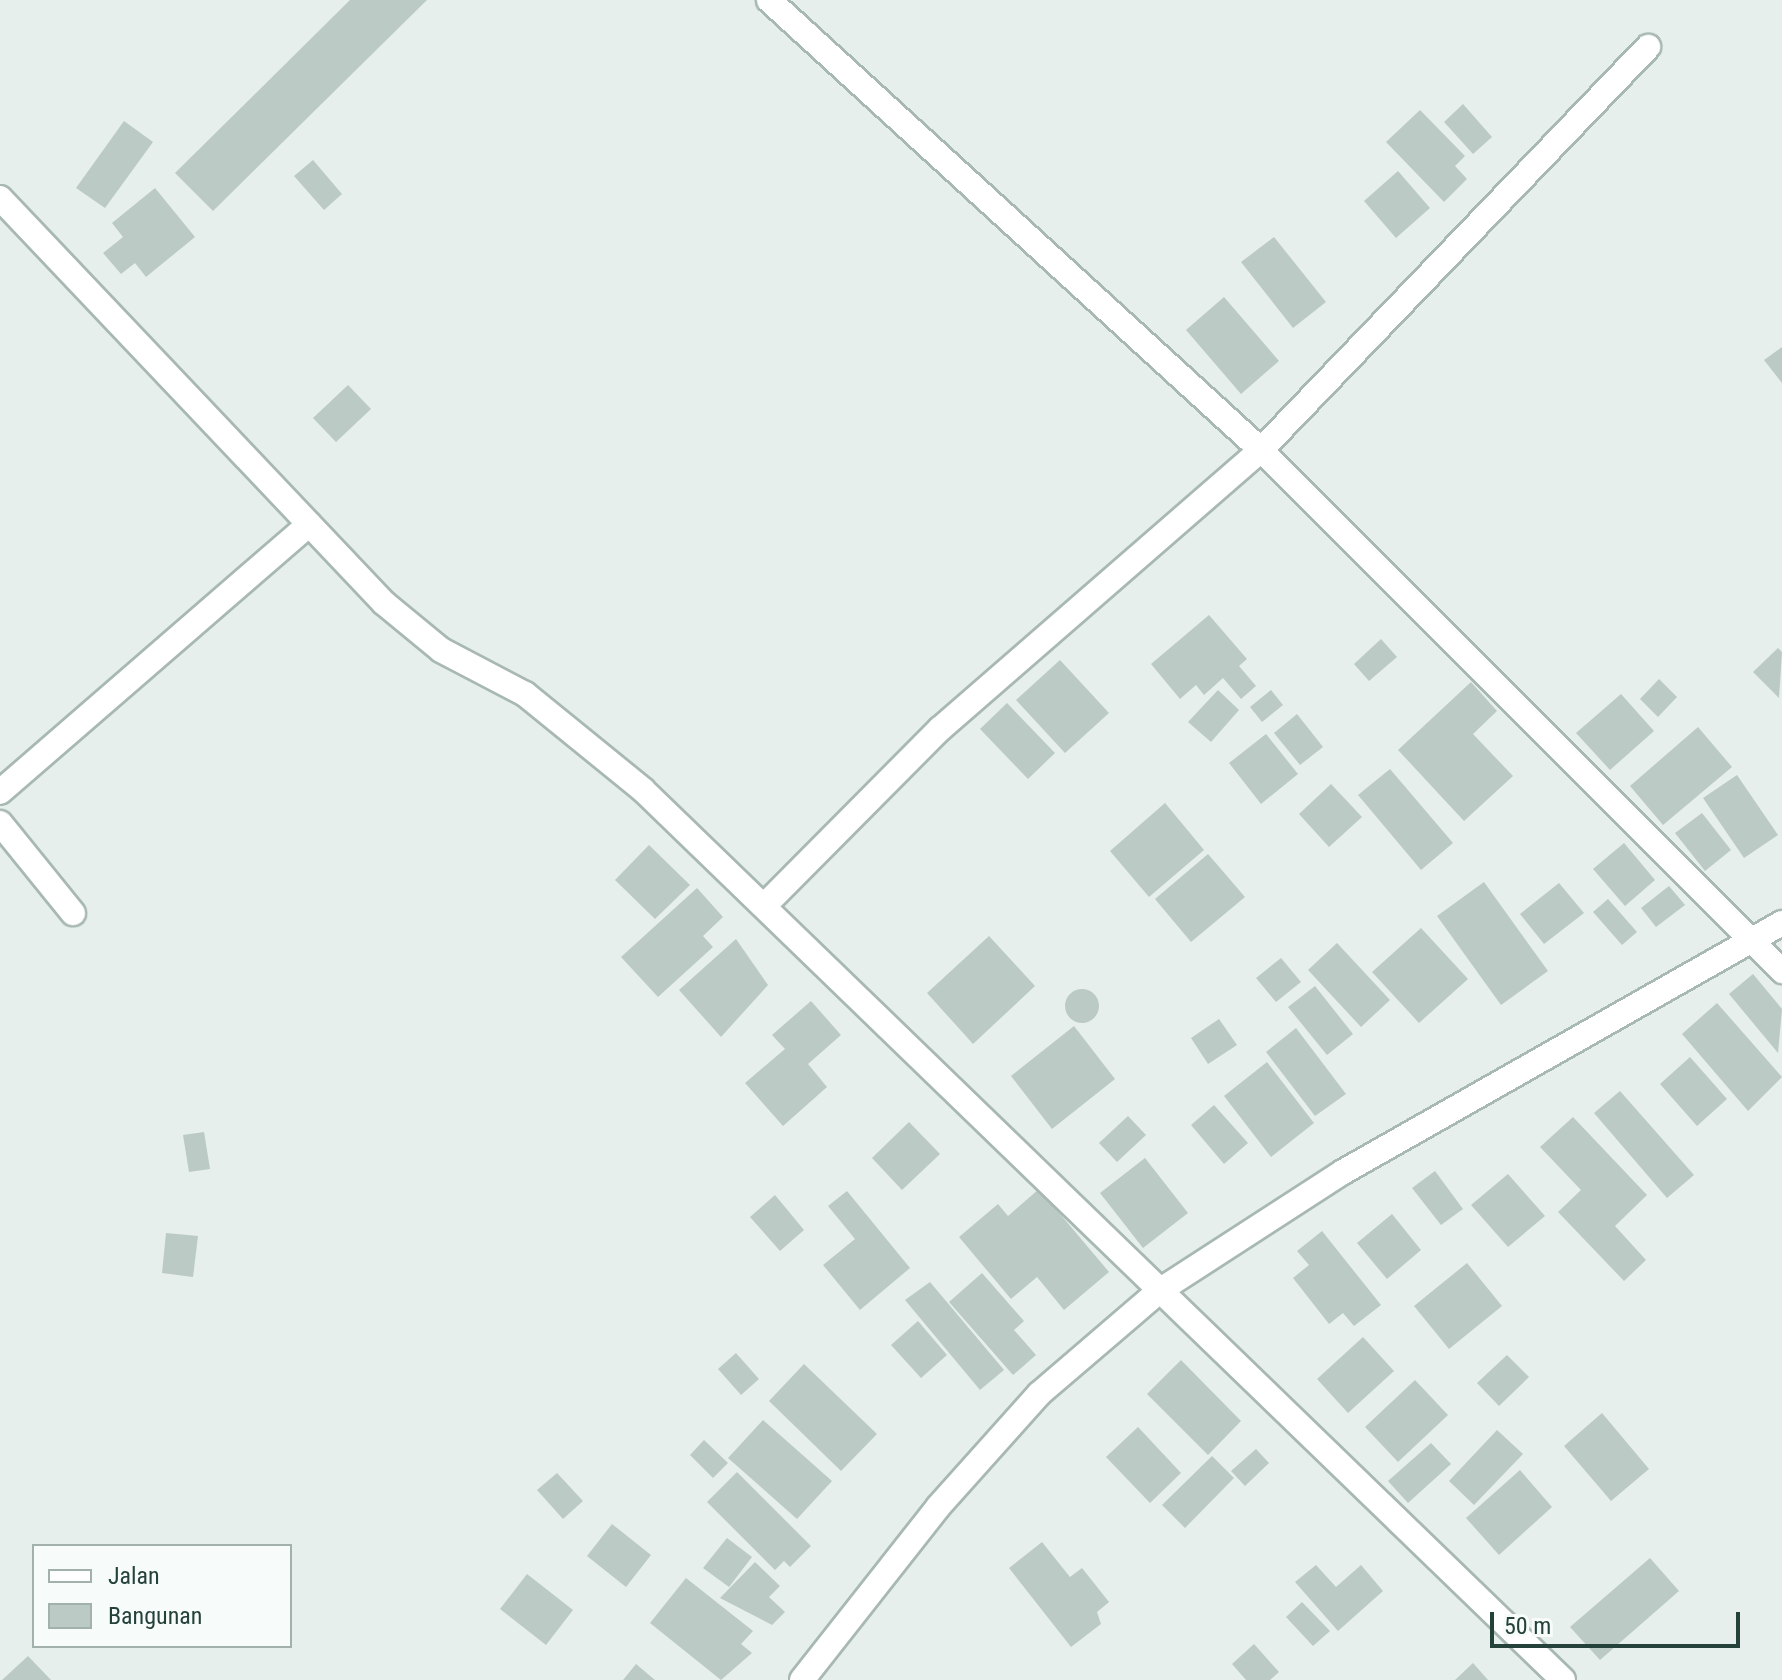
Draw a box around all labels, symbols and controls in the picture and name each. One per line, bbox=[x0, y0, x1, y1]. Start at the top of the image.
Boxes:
legend bbox=[32, 1544, 292, 1648]
text: Jalan bbox=[108, 1562, 160, 1590]
scale bar bbox=[1494, 1596, 1744, 1646]
text: Bangunan bbox=[108, 1602, 202, 1630]
text: 50 m bbox=[1504, 1612, 1551, 1640]

